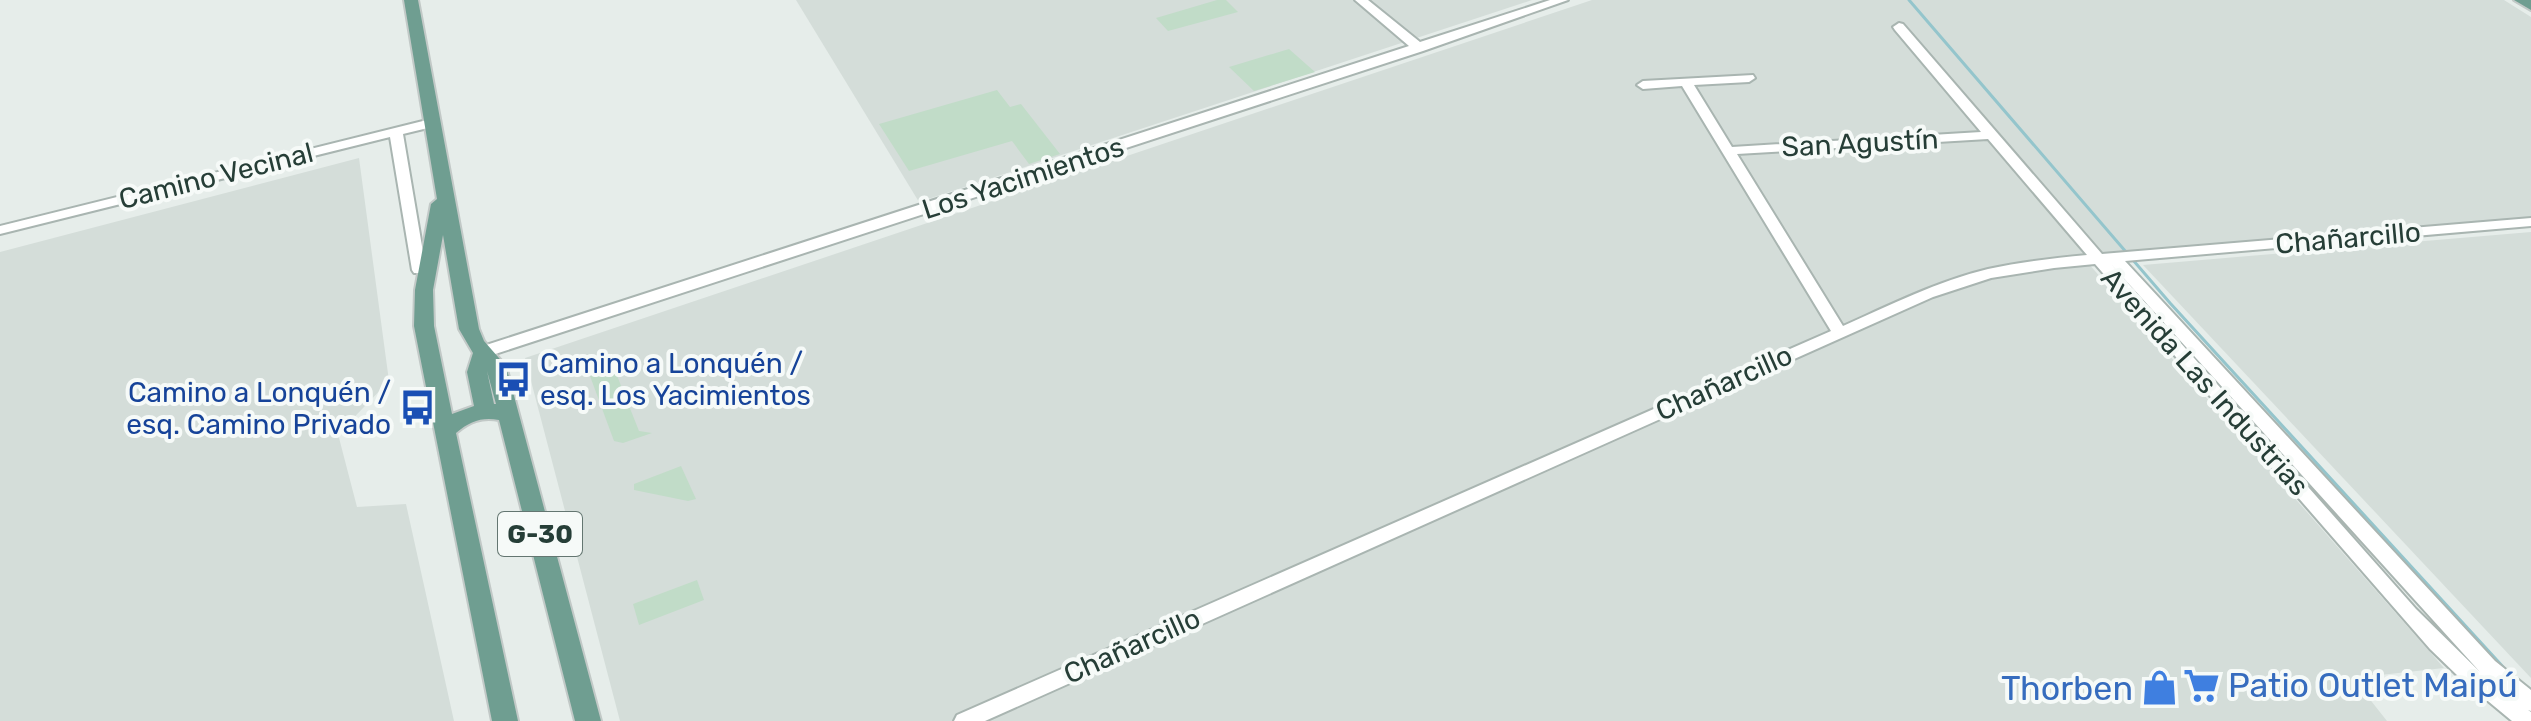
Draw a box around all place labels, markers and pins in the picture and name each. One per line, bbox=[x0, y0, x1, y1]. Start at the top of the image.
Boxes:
place label: Camino a Lonquén / esq. Los Yacimientos bbox=[540, 347, 811, 412]
bus stop icon: Camino a Lonquén / esq. Los Yacimientos bbox=[495, 360, 533, 398]
place label: Camino a Lonquén / esq. Camino Privado bbox=[126, 376, 391, 441]
bus stop icon: Camino a Lonquén / esq. Camino Privado bbox=[398, 389, 436, 427]
place label: Patio Outlet Maipú bbox=[2228, 665, 2518, 706]
supermarket icon: Patio Outlet Maipú bbox=[2183, 666, 2221, 704]
place label: Thorben bbox=[2001, 668, 2133, 709]
shop icon: Thorben bbox=[2140, 669, 2178, 707]

